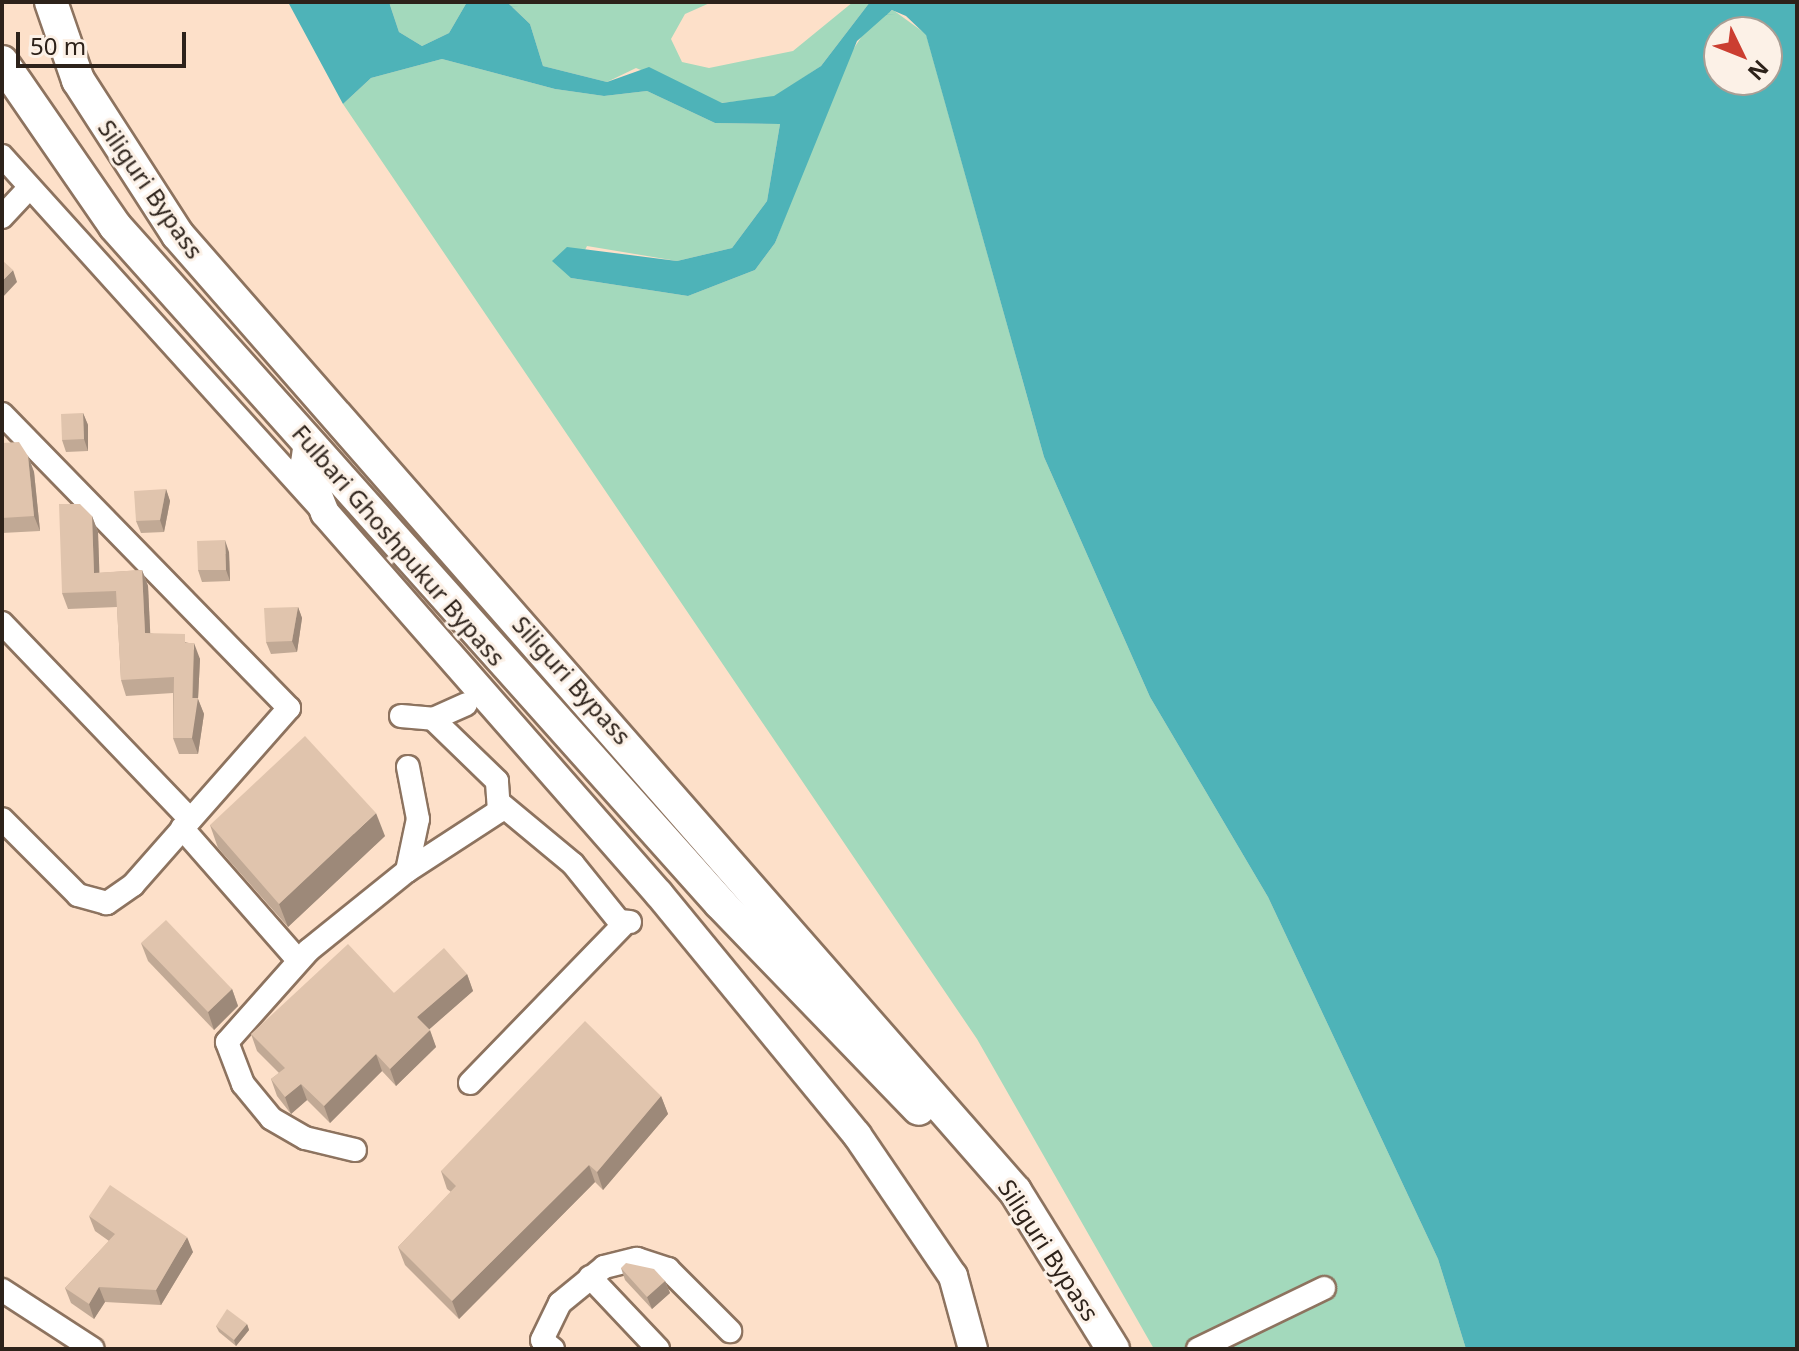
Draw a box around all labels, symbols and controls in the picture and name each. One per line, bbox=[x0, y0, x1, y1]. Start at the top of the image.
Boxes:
scale bar bbox=[20, 16, 190, 66]
north arrow bbox=[1703, 16, 1783, 96]
text: 50 m bbox=[30, 29, 86, 62]
text: N bbox=[1742, 54, 1776, 88]
street label: Siliguri Bypass bbox=[93, 114, 209, 264]
street label: Fulbari Ghoshpukur Bypass bbox=[287, 419, 511, 671]
street label: Siliguri Bypass bbox=[507, 610, 637, 750]
street label: Siliguri Bypass bbox=[993, 1174, 1105, 1326]

